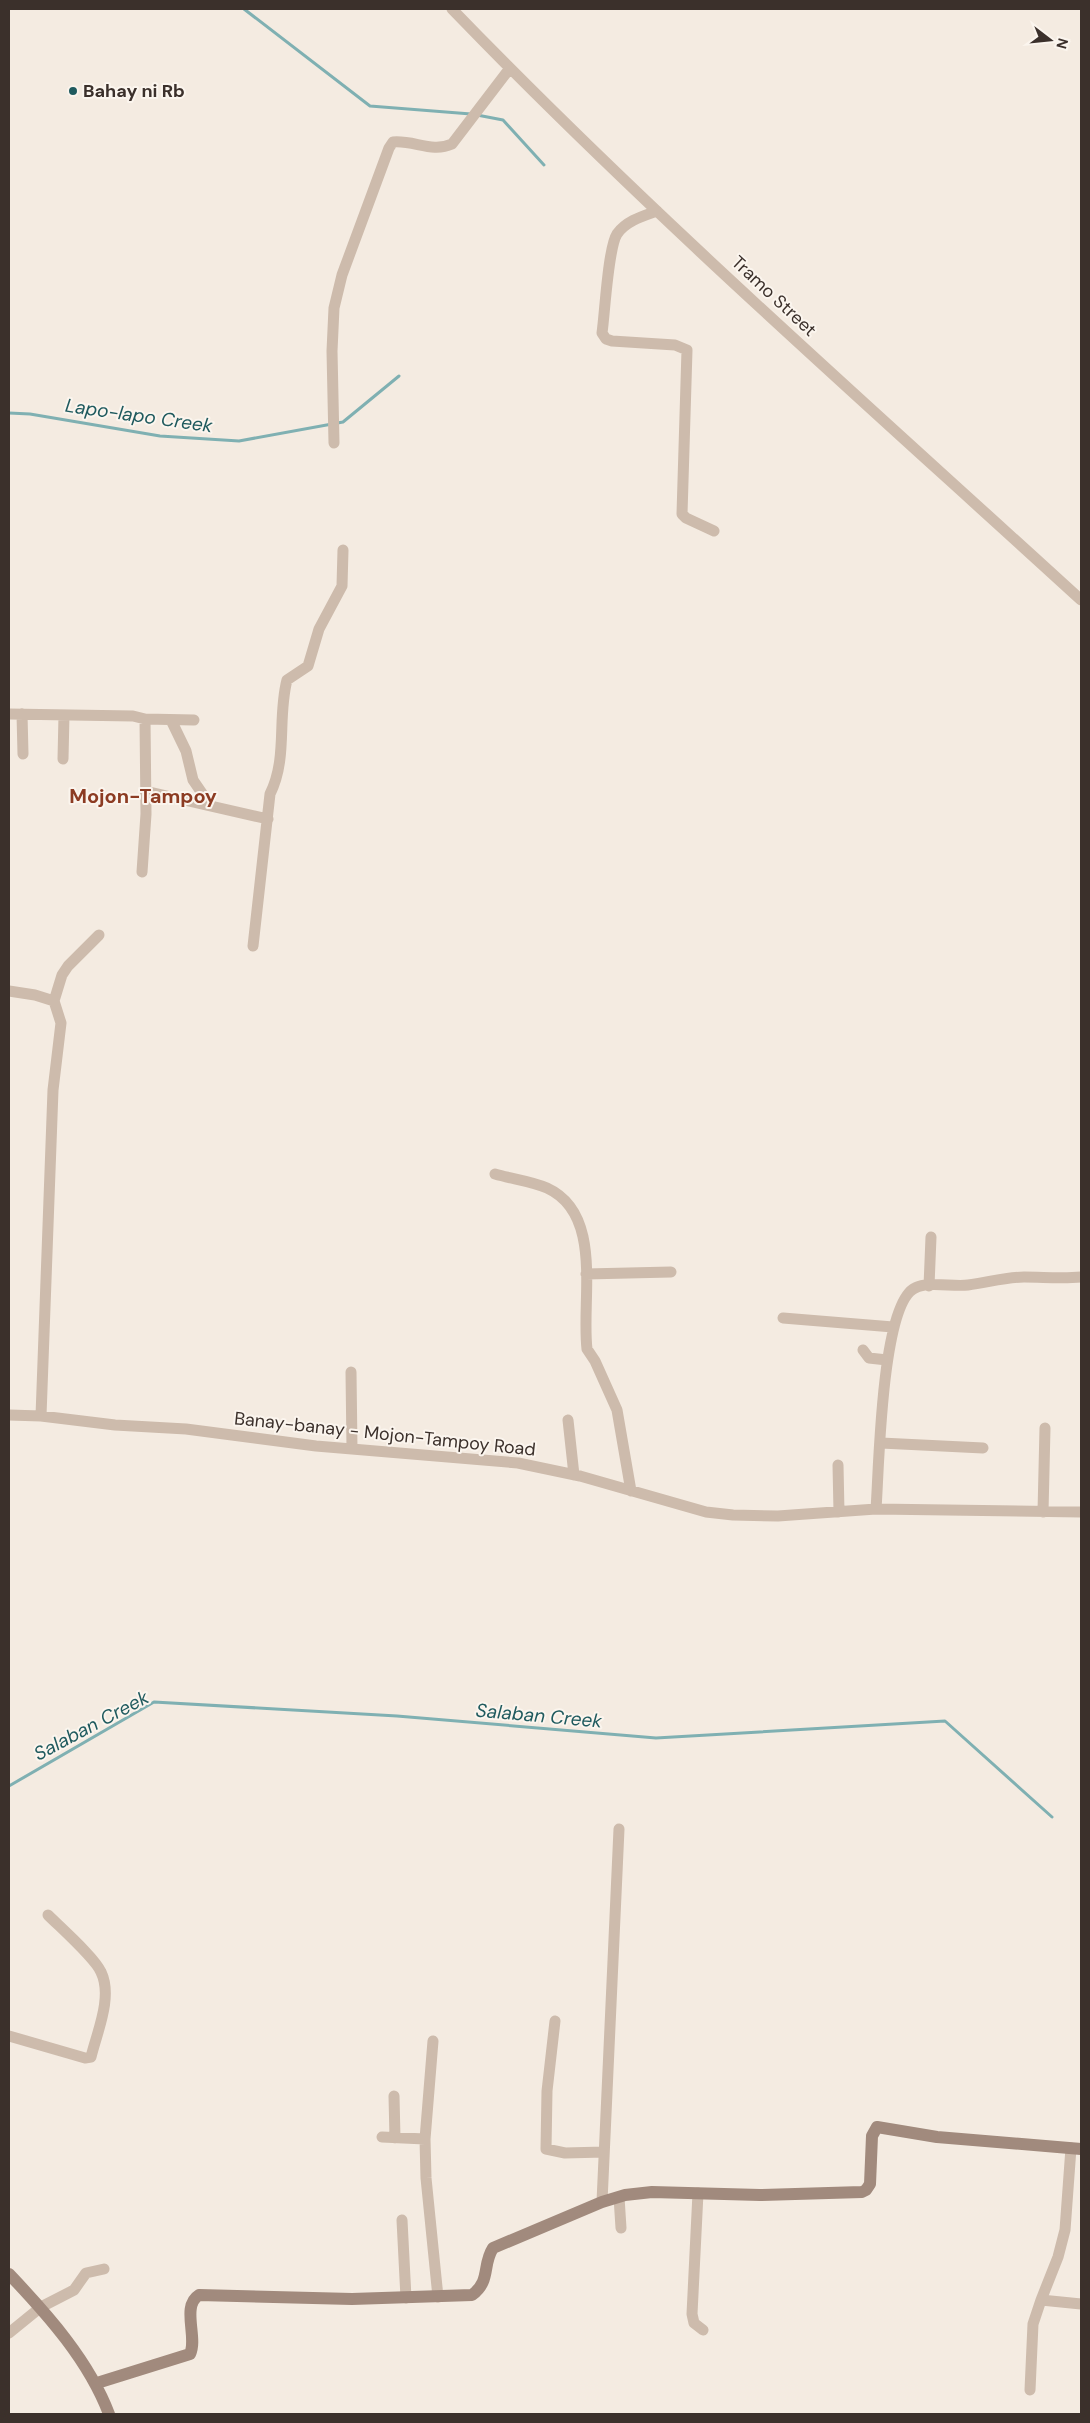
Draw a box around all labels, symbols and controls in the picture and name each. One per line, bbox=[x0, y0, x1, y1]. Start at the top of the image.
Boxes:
north arrow bbox=[1025, 15, 1075, 65]
text: N bbox=[1052, 36, 1073, 51]
place label: Bahay ni Rb bbox=[83, 79, 185, 103]
marker: Bahay ni Rb bbox=[67, 85, 79, 97]
street label: Tramo Street bbox=[726, 250, 822, 342]
water label: Lapo-lapo Creek bbox=[64, 393, 214, 438]
district label: Mojon-Tampoy bbox=[69, 783, 217, 809]
street label: Banay-banay - Mojon-Tampoy Road bbox=[233, 1406, 537, 1462]
water label: Salaban Creek bbox=[29, 1685, 153, 1766]
water label: Salaban Creek bbox=[475, 1698, 603, 1733]

